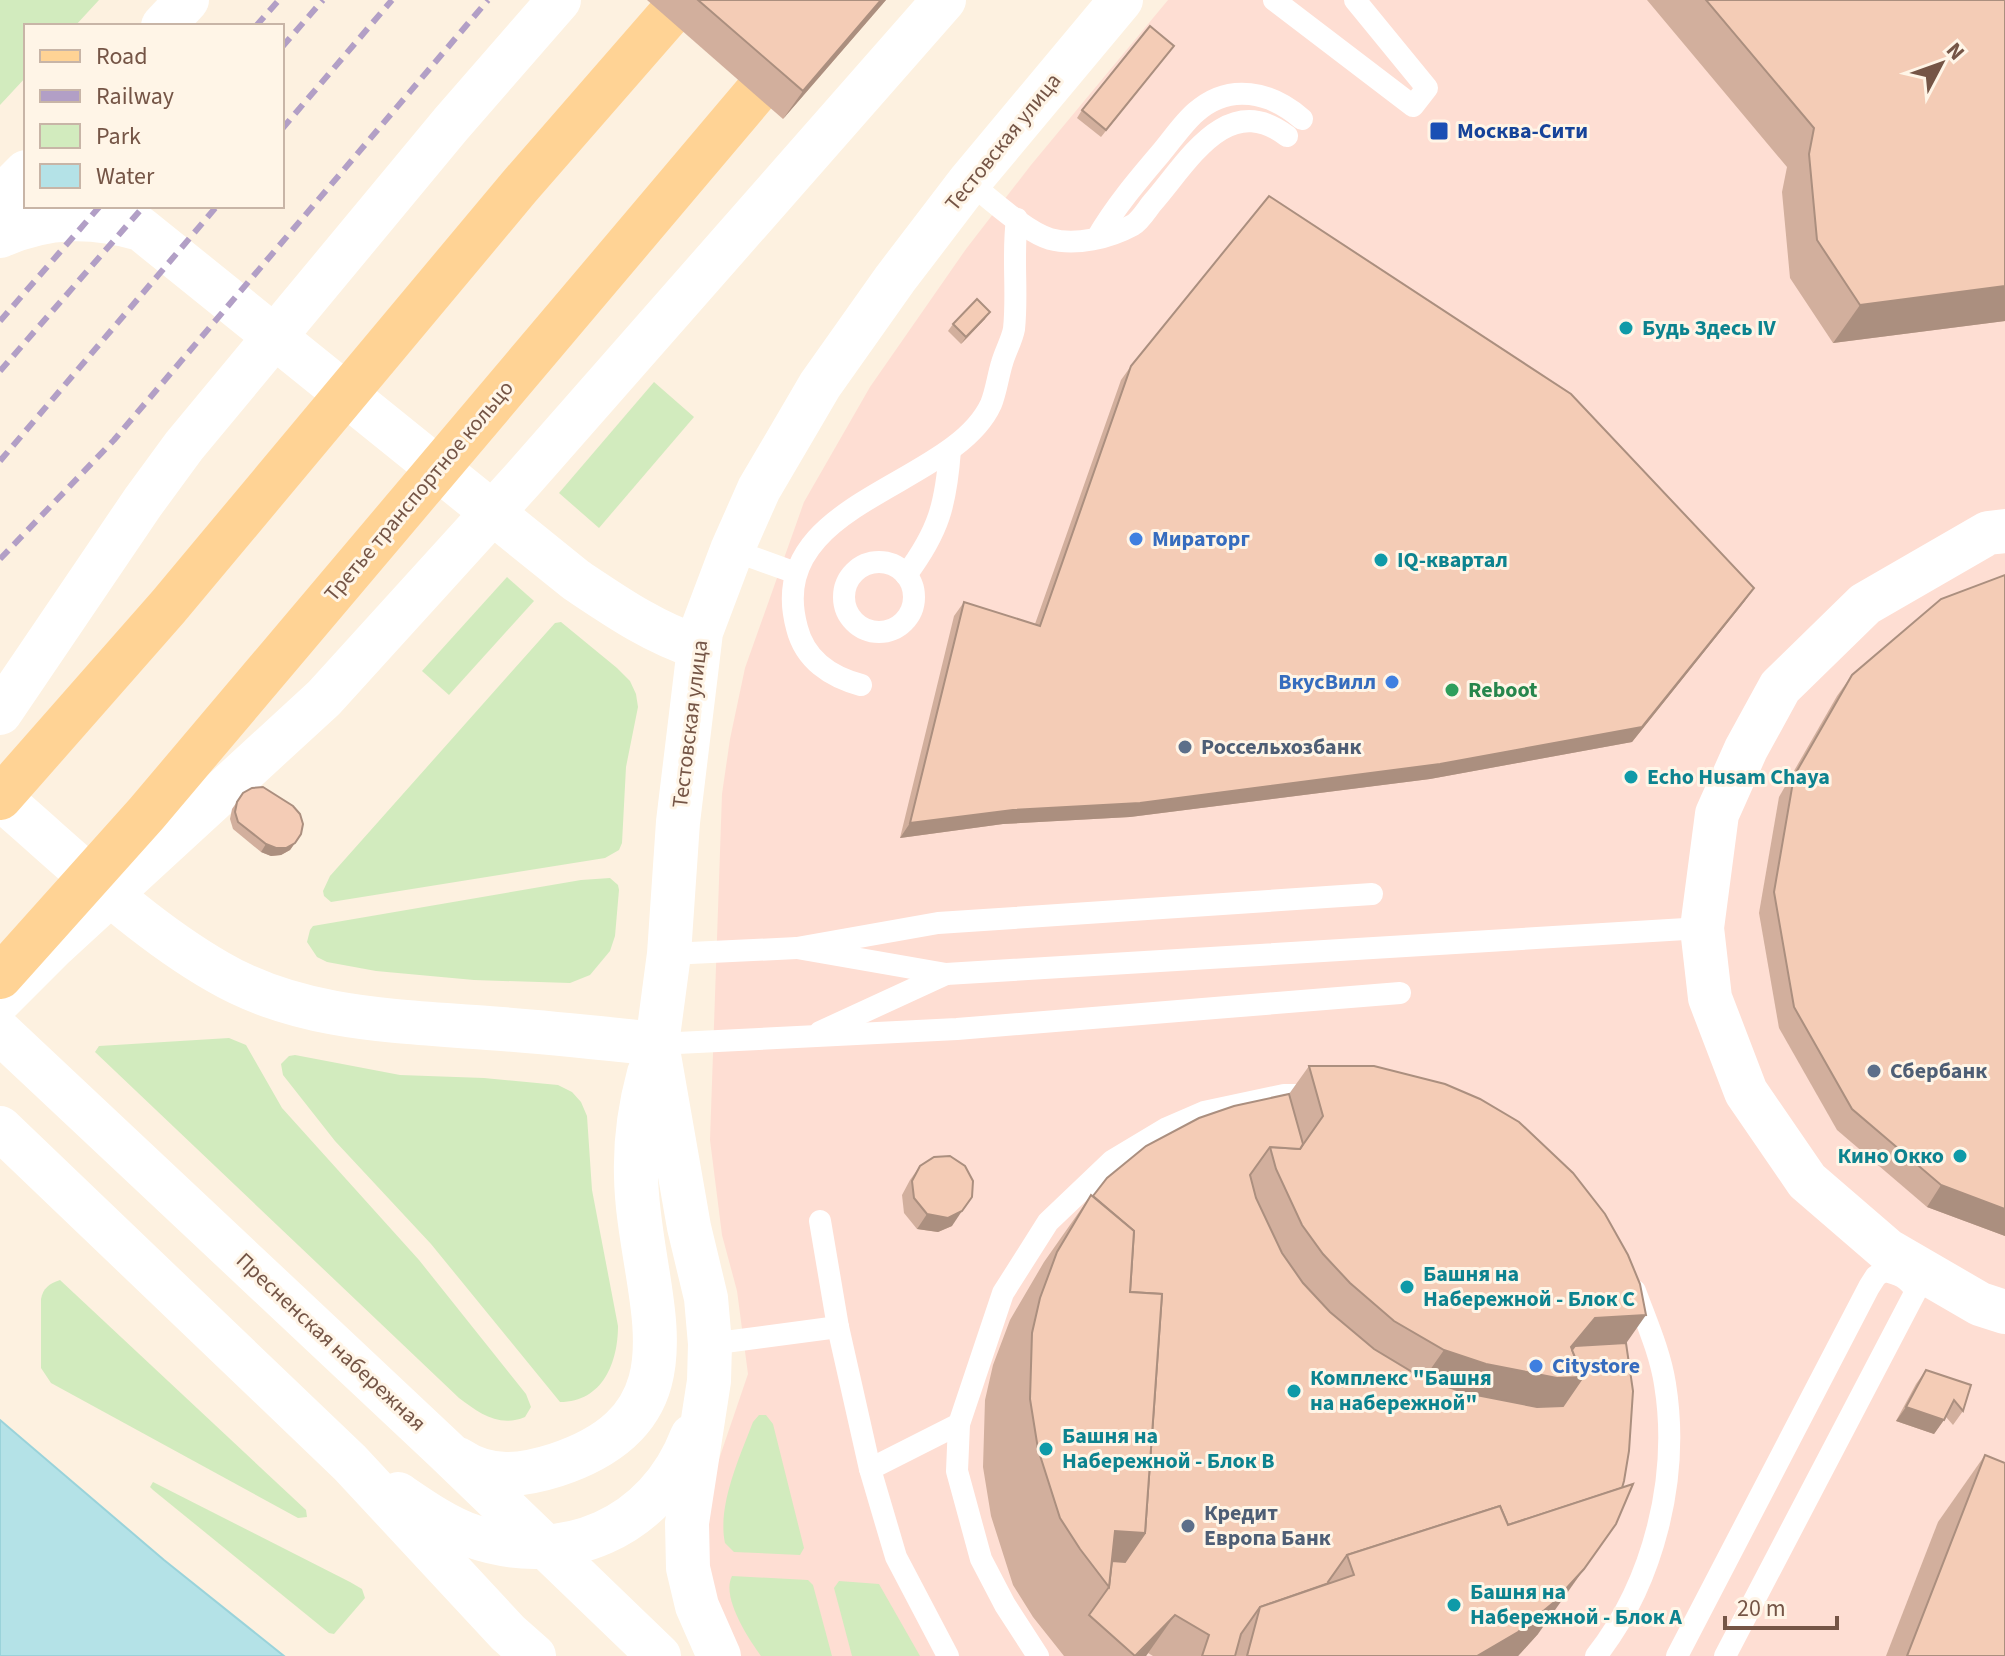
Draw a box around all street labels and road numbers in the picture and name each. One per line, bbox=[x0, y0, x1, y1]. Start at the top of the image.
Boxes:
street label: Тестовская улица bbox=[937, 66, 1069, 218]
street label: Третье транспортное кольцо bbox=[317, 373, 521, 609]
street label: Тестовская улица bbox=[664, 638, 716, 810]
street label: Пресненская набережная bbox=[229, 1245, 433, 1439]

